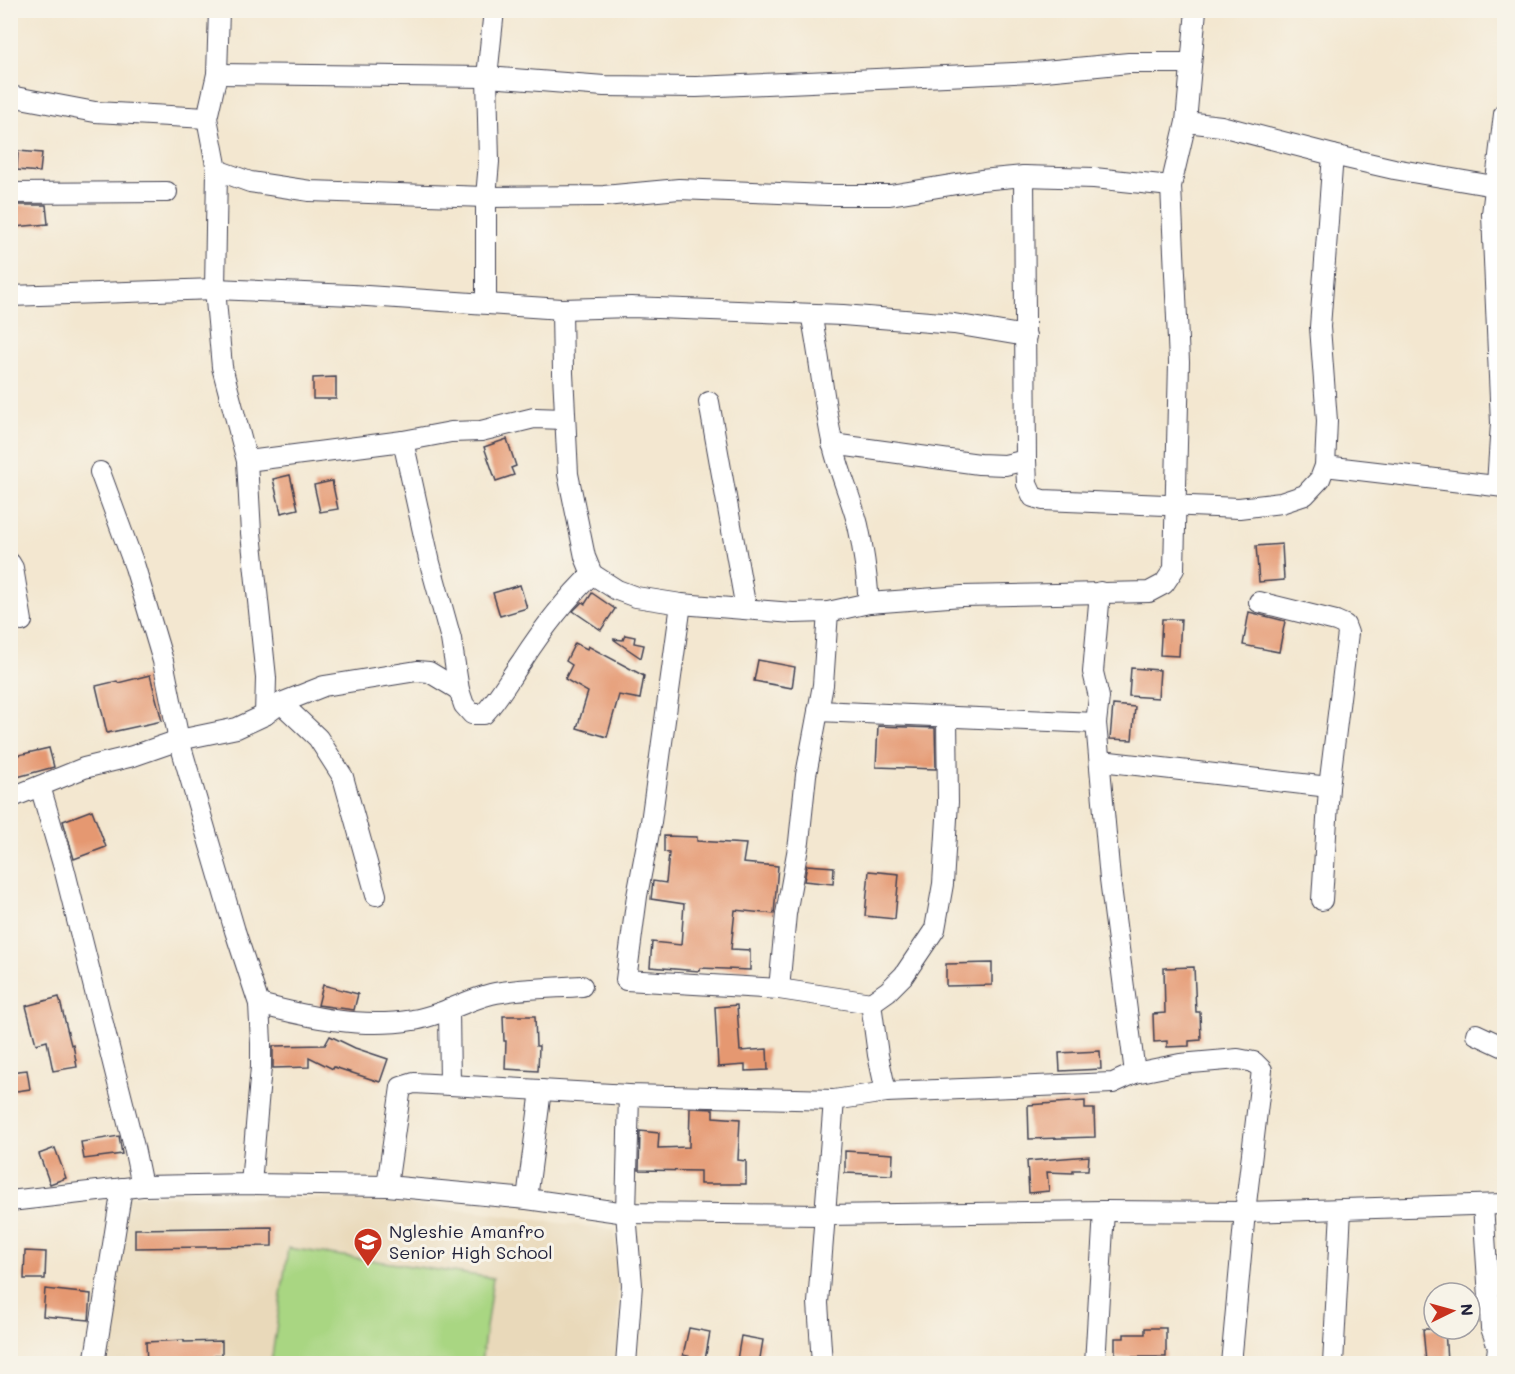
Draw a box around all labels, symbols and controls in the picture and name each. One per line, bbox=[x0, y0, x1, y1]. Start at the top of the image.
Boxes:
place label: Ngleshie Amanfro Senior High School bbox=[389, 1219, 553, 1264]
school or university icon: Ngleshie Amanfro Senior High School bbox=[352, 1226, 384, 1268]
north arrow bbox=[1422, 1281, 1482, 1341]
text: N bbox=[1456, 1303, 1478, 1317]

